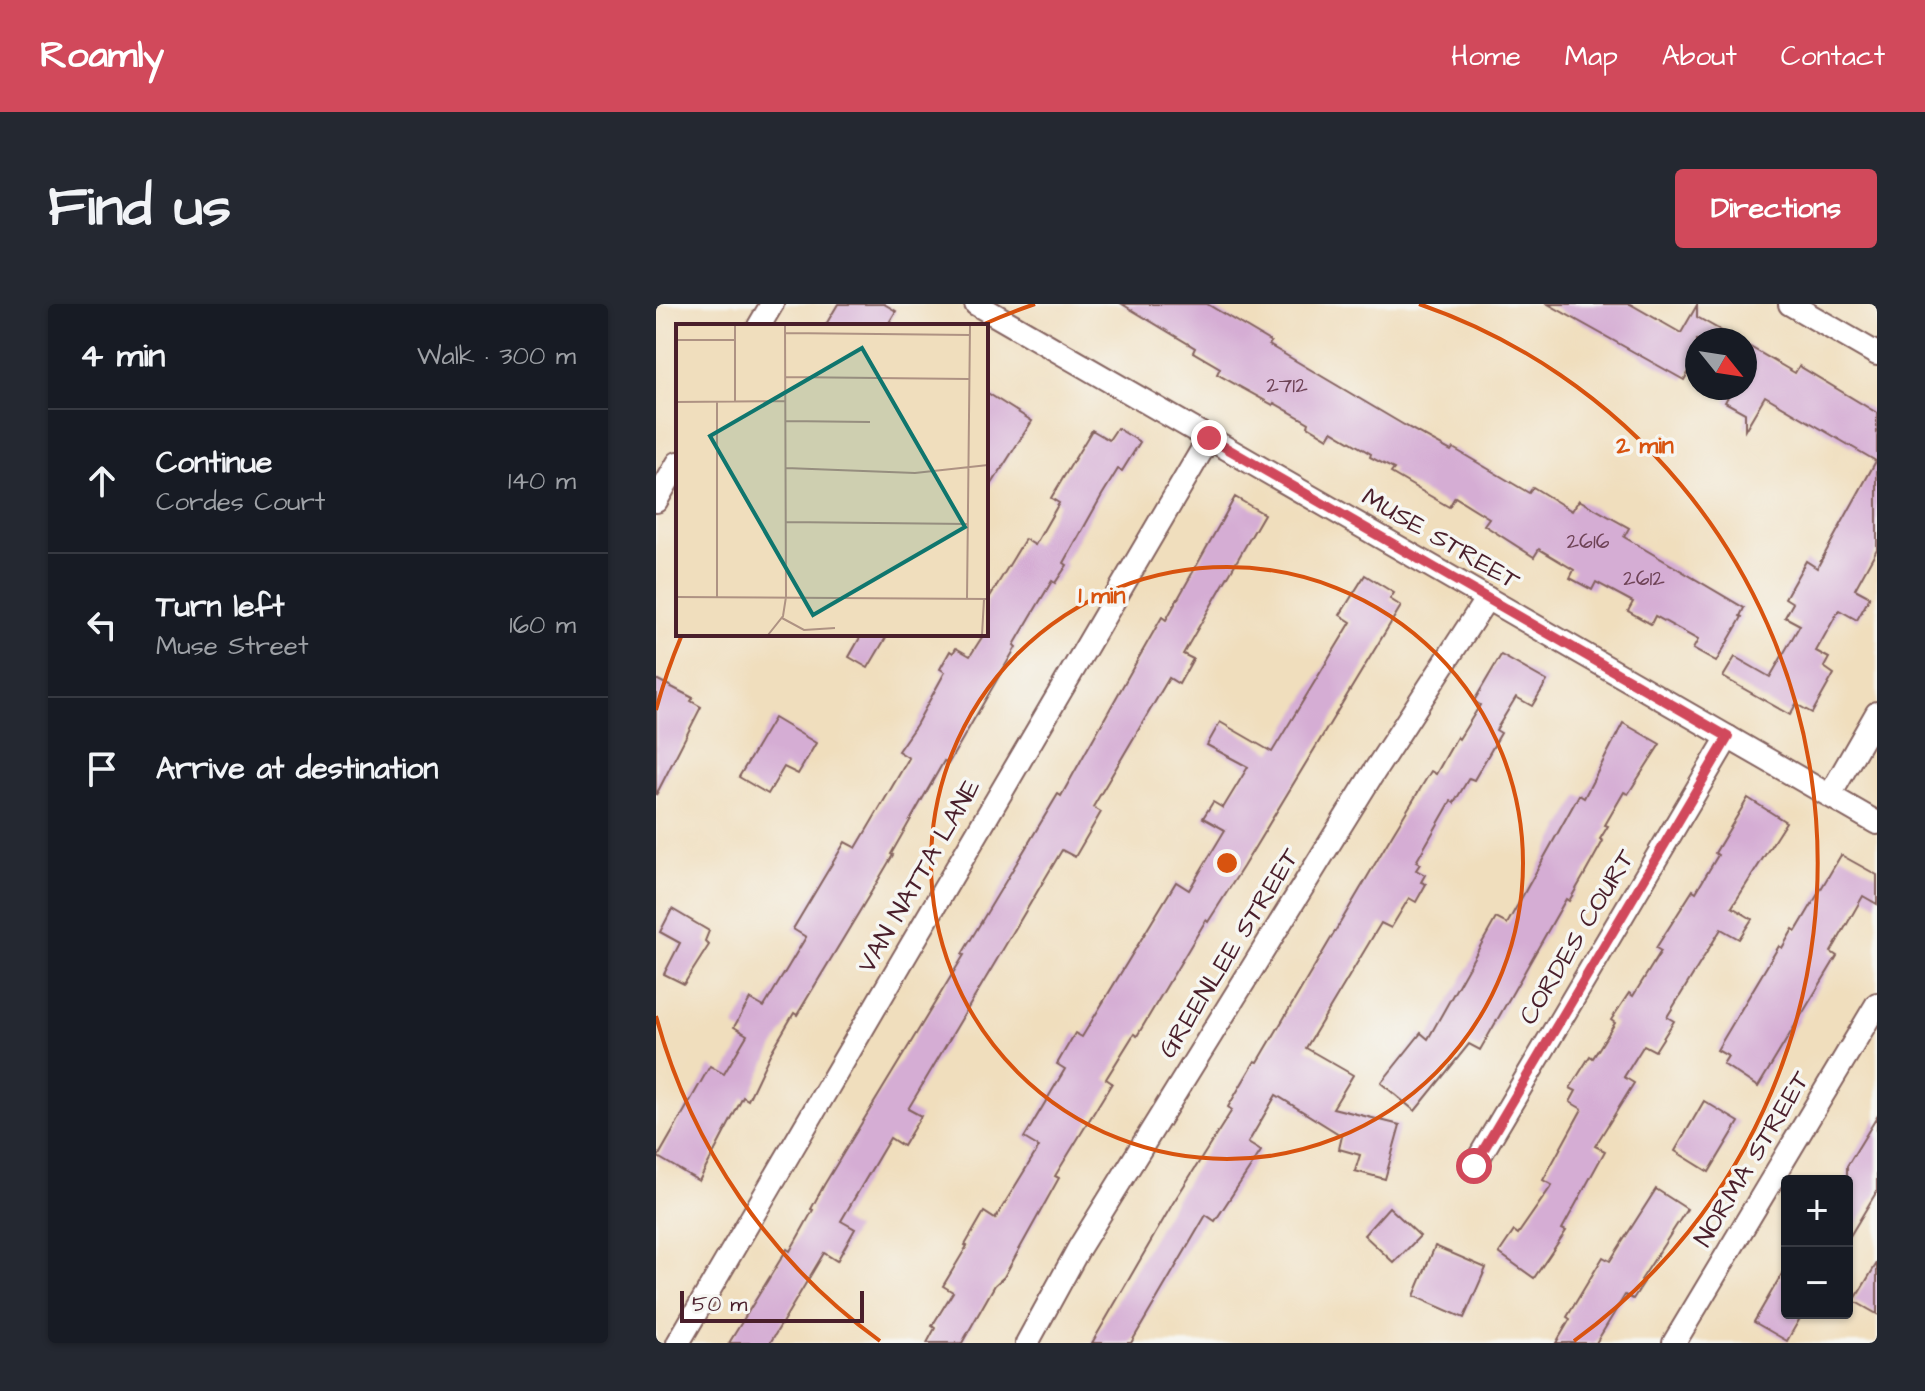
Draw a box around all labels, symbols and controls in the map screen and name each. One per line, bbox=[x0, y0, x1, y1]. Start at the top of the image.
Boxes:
text: Roamly bbox=[40, 30, 164, 82]
text: Home bbox=[1451, 37, 1521, 76]
text: Map bbox=[1565, 37, 1618, 76]
text: About bbox=[1662, 37, 1737, 76]
text: Contact bbox=[1781, 37, 1885, 76]
text: Find us bbox=[48, 169, 231, 247]
button: Directions bbox=[1675, 169, 1877, 248]
inset map bbox=[676, 324, 988, 636]
north arrow bbox=[1685, 328, 1757, 400]
text: 4 min bbox=[80, 332, 165, 380]
text: Walk · 300 m bbox=[417, 338, 576, 374]
house number: 2712 bbox=[1266, 370, 1308, 401]
route end bbox=[1191, 420, 1227, 456]
text: 2 min bbox=[1615, 429, 1674, 463]
text: Continue bbox=[156, 442, 272, 484]
icon: ahead bbox=[80, 459, 124, 503]
text: 140 m bbox=[508, 463, 576, 499]
street label: MUSE STREET bbox=[1355, 479, 1527, 599]
text: Cordes Court bbox=[156, 484, 325, 520]
house number: 2616 bbox=[1567, 526, 1610, 557]
house number: 2612 bbox=[1623, 563, 1665, 594]
text: 1 min bbox=[1079, 579, 1126, 613]
text: Turn left bbox=[156, 586, 284, 628]
icon: left bbox=[80, 603, 124, 647]
text: 160 m bbox=[509, 607, 576, 643]
text: Muse Street bbox=[156, 628, 308, 664]
icon: arrive bbox=[80, 747, 124, 791]
text: Arrive at destination bbox=[156, 748, 438, 790]
street label: VAN NATTA LANE bbox=[849, 772, 989, 980]
street label: GREENLEE STREET bbox=[1150, 841, 1309, 1065]
street label: CORDES COURT bbox=[1510, 842, 1644, 1032]
centre of rings bbox=[1213, 849, 1241, 877]
street label: NORMA STREET bbox=[1685, 1064, 1819, 1254]
route start bbox=[1456, 1148, 1492, 1184]
map controls bbox=[1781, 1175, 1853, 1319]
button: + bbox=[1781, 1175, 1853, 1247]
button: − bbox=[1781, 1247, 1853, 1319]
scale bar bbox=[680, 1287, 864, 1323]
text: 50 m bbox=[692, 1289, 747, 1320]

